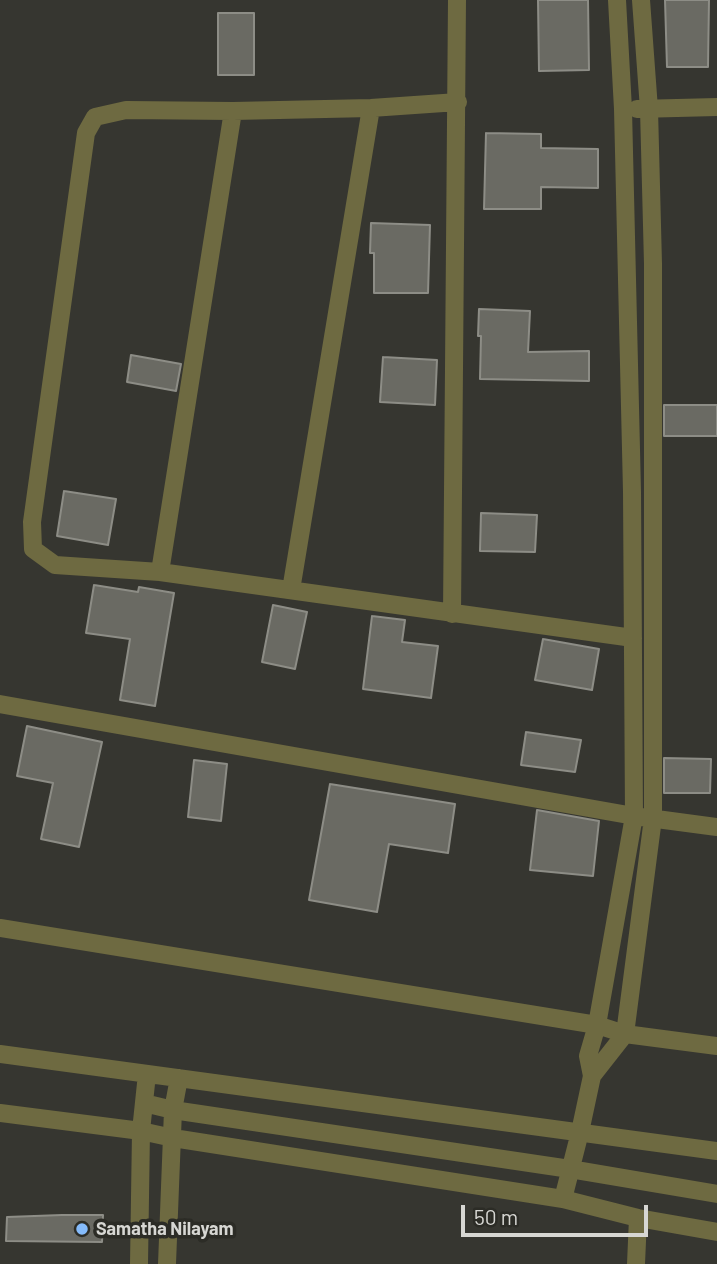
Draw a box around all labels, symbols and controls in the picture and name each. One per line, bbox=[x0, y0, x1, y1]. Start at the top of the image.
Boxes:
scale bar bbox=[465, 1190, 652, 1234]
text: 50 m bbox=[474, 1204, 518, 1229]
place label: Samatha Nilayam bbox=[96, 1218, 234, 1240]
marker: Samatha Nilayam bbox=[74, 1221, 90, 1237]

